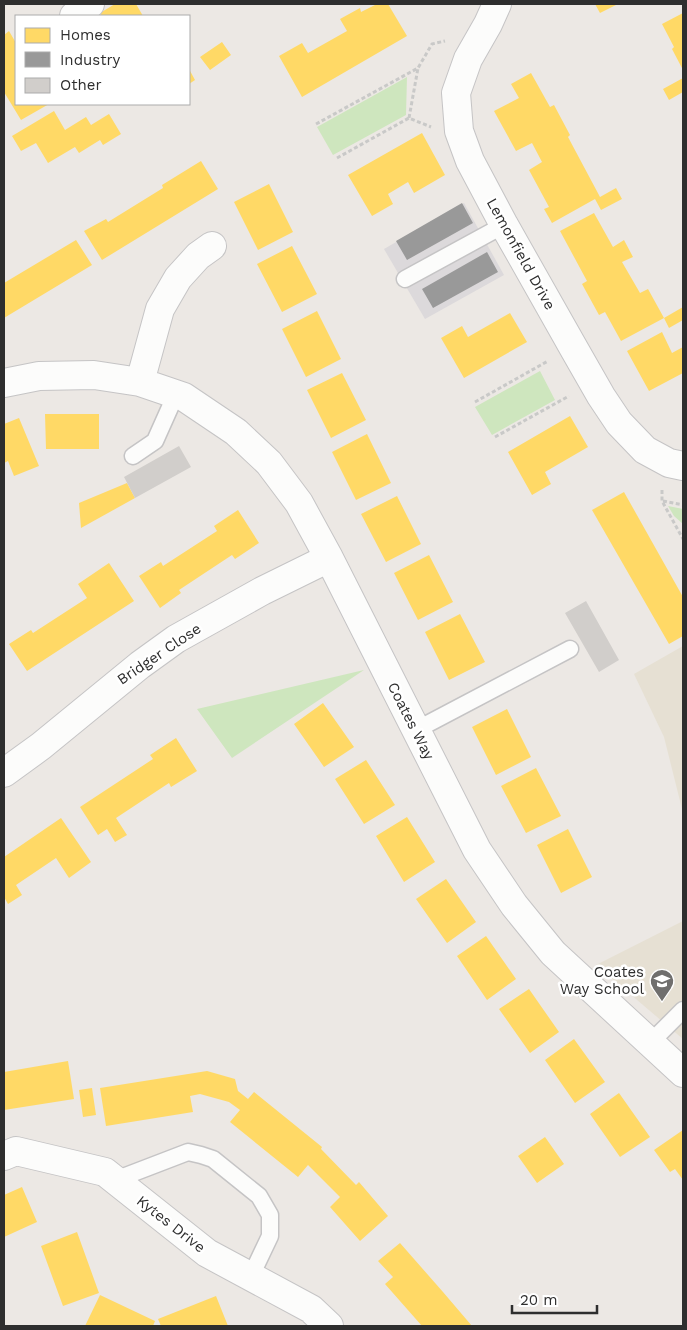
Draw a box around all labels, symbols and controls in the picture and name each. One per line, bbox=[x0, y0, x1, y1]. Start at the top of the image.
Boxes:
legend bbox=[15, 15, 190, 105]
text: Homes bbox=[60, 26, 111, 44]
text: Industry bbox=[60, 51, 121, 69]
text: Other bbox=[60, 76, 102, 94]
street label: Lemonfield Drive bbox=[483, 195, 559, 313]
street label: Bridger Close bbox=[114, 619, 204, 689]
street label: Coates Way bbox=[384, 679, 438, 763]
place label: Coates Way School bbox=[560, 963, 644, 998]
school or university icon: Coates Way School bbox=[649, 968, 675, 1002]
street label: Kytes Drive bbox=[133, 1192, 209, 1256]
scale bar bbox=[512, 1282, 597, 1314]
text: 20 m bbox=[520, 1291, 558, 1309]

